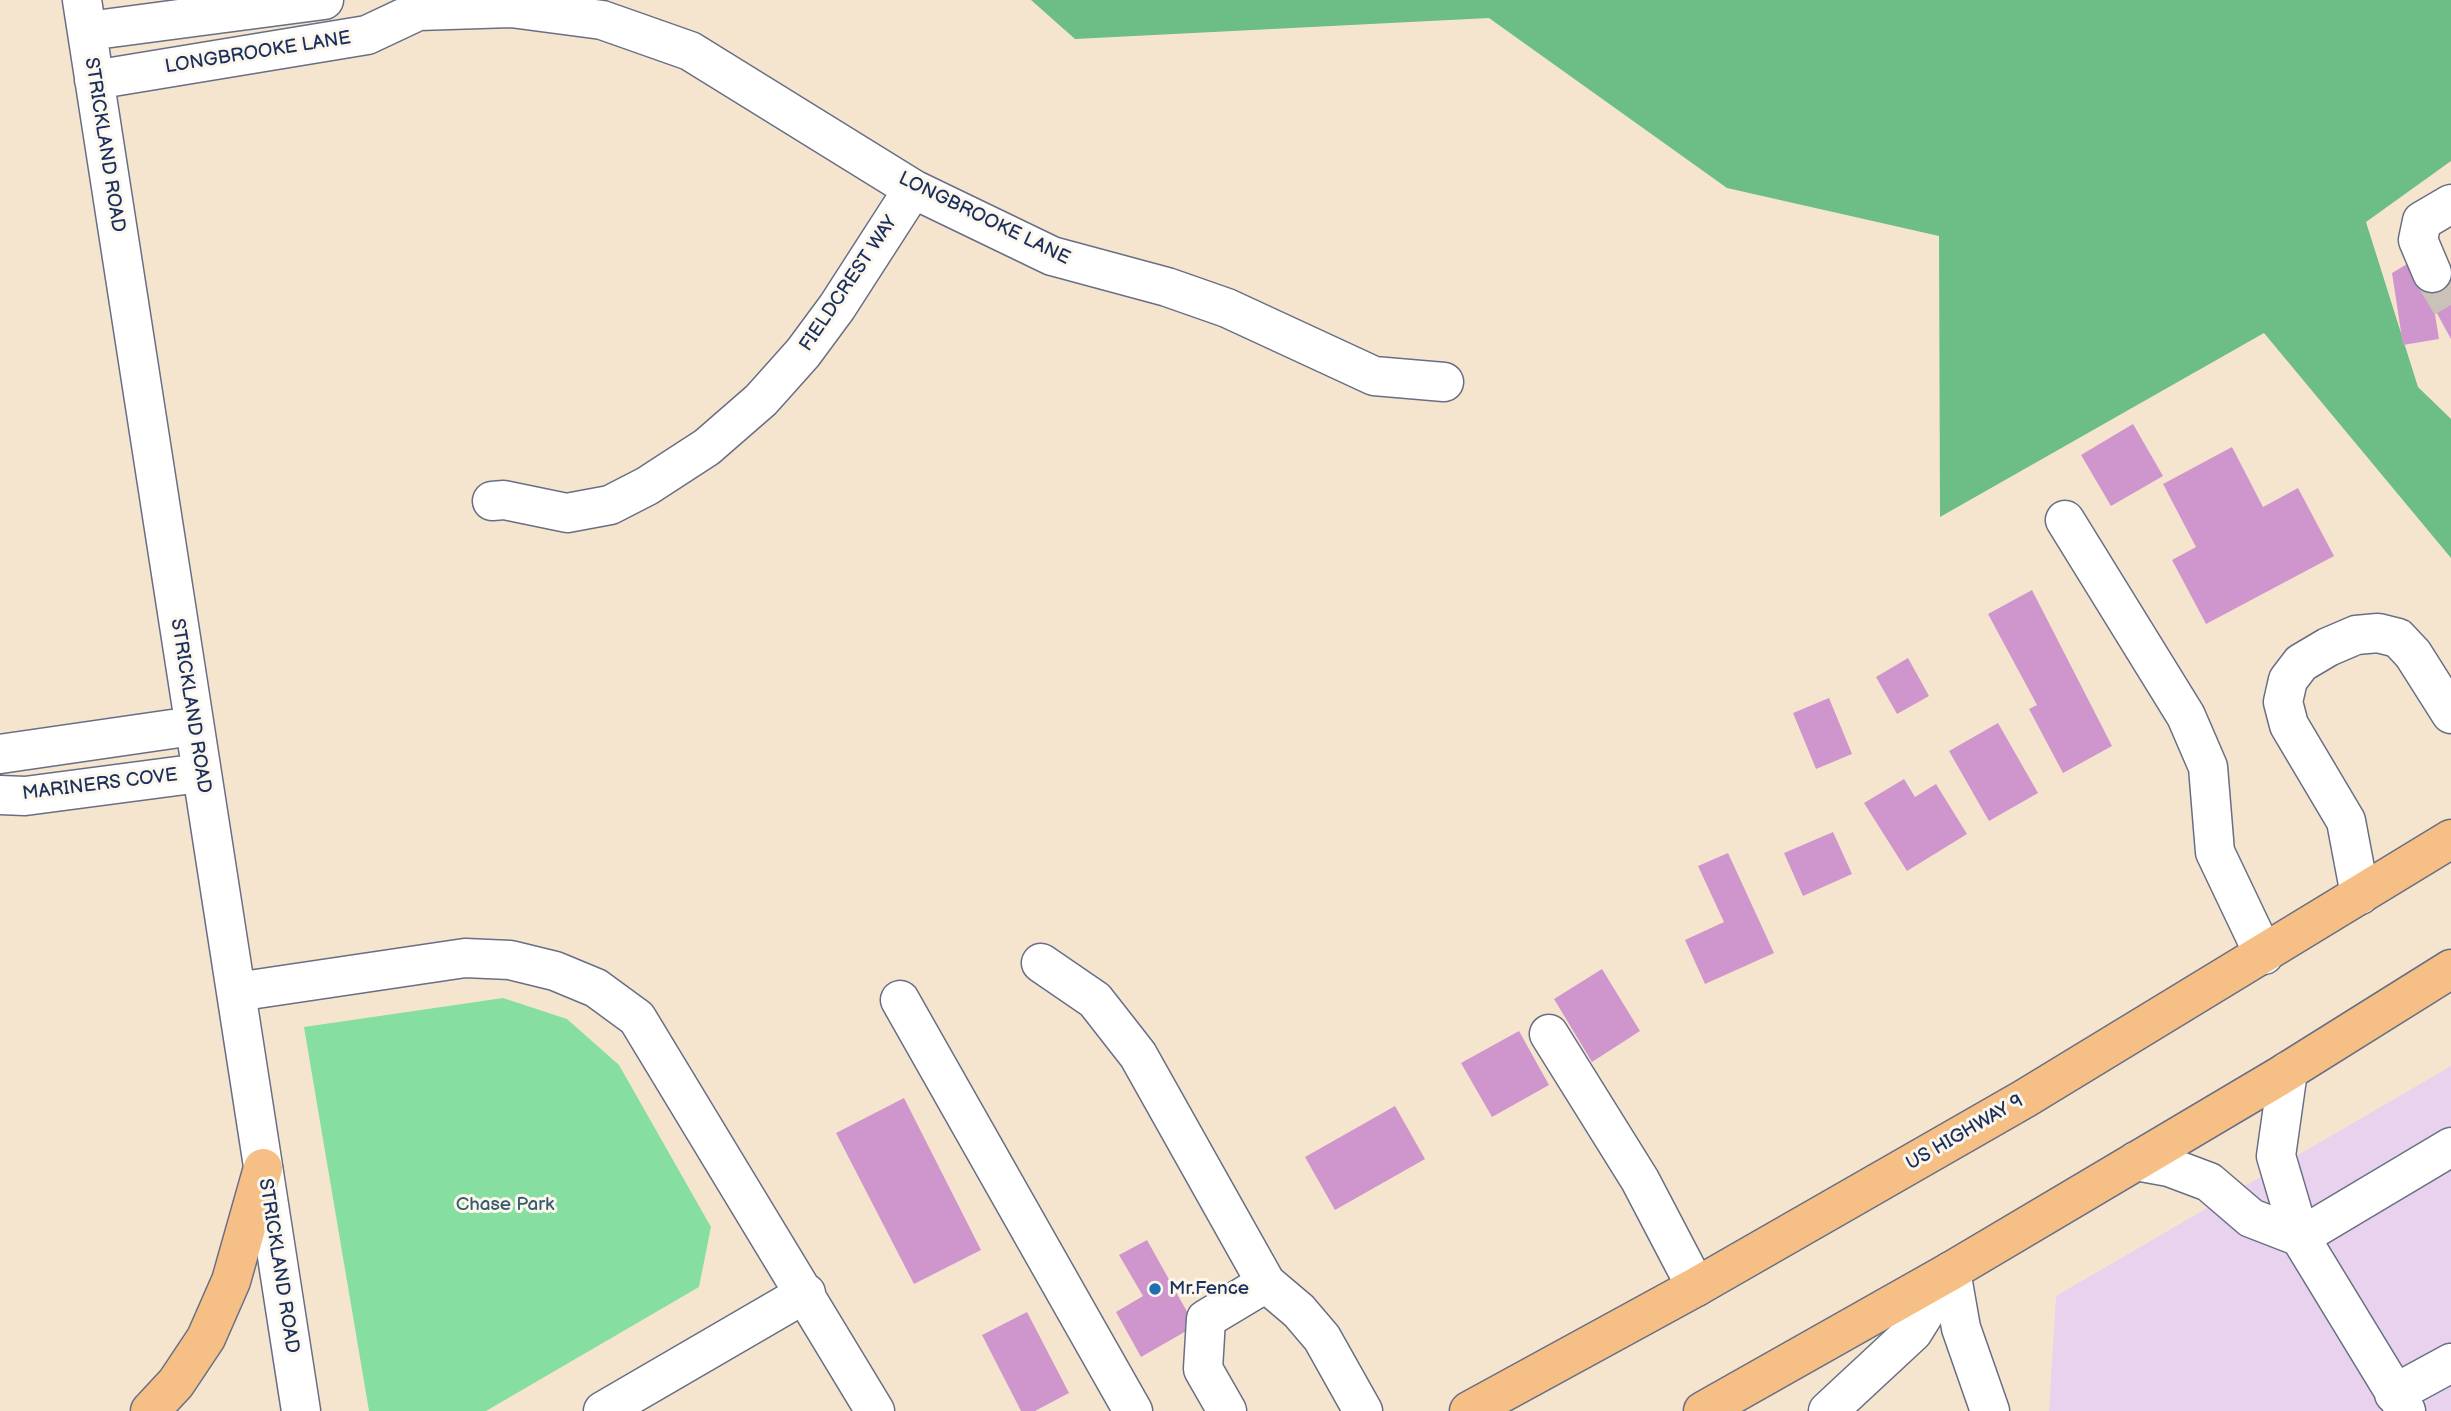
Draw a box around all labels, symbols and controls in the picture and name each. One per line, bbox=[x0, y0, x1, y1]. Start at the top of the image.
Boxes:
street label: LONGBROOKE LANE bbox=[163, 27, 353, 79]
street label: STRICKLAND ROAD bbox=[79, 56, 129, 234]
street label: LONGBROOKE LANE bbox=[895, 168, 1073, 270]
street label: FIELDCREST WAY bbox=[795, 212, 903, 356]
street label: STRICKLAND ROAD bbox=[165, 617, 215, 795]
street label: MARINERS COVE bbox=[21, 764, 179, 806]
street label: US HIGHWAY 9 bbox=[1902, 1090, 2028, 1176]
street label: STRICKLAND ROAD bbox=[253, 1177, 303, 1355]
park label: Chase Park bbox=[456, 1194, 554, 1216]
place label: Mr.Fence bbox=[1169, 1278, 1249, 1300]
marker: Mr.Fence bbox=[1147, 1281, 1163, 1297]

